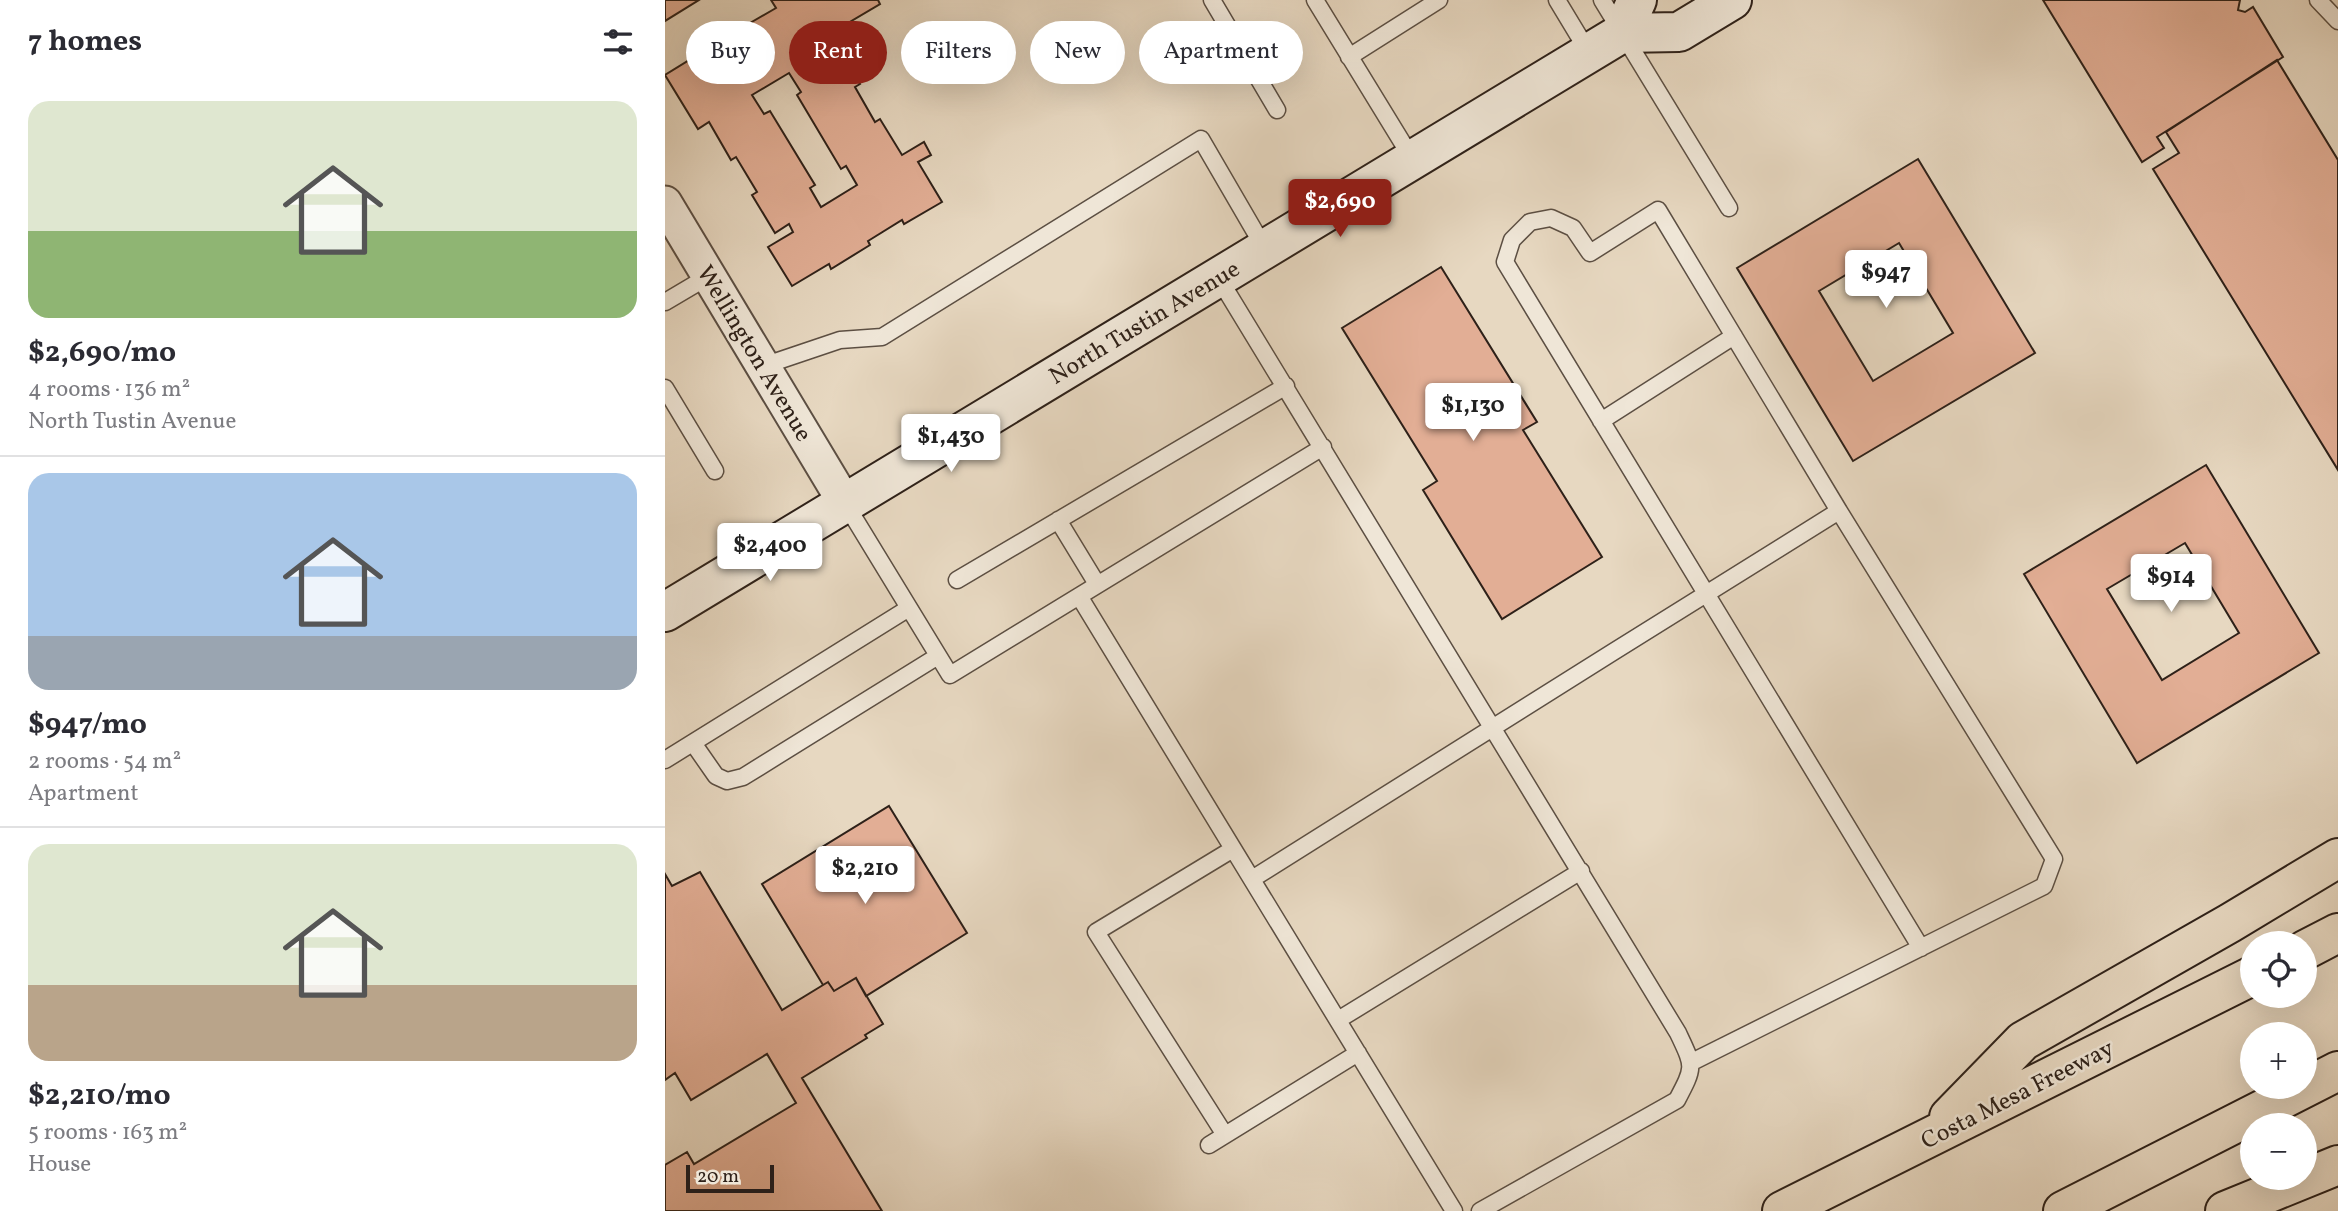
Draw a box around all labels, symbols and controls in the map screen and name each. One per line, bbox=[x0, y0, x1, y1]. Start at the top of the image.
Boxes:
text: 7 homes bbox=[28, 21, 142, 63]
chip: Buy bbox=[686, 21, 775, 84]
chip: Rent bbox=[789, 21, 887, 84]
chip: Filters bbox=[901, 21, 1016, 84]
chip: New bbox=[1030, 21, 1125, 84]
chip: Apartment bbox=[1139, 21, 1303, 84]
icon: filters bbox=[599, 23, 637, 61]
icon: home bbox=[270, 147, 396, 273]
pin: $2,690 bbox=[1283, 180, 1397, 239]
text: $2,690 bbox=[1304, 186, 1376, 218]
pin: $947 bbox=[1845, 250, 1927, 310]
street label: North Tustin Avenue bbox=[1043, 253, 1247, 394]
text: $947 bbox=[1861, 257, 1911, 289]
street label: Wellington Avenue bbox=[687, 259, 819, 449]
text: $2,690/mo bbox=[28, 332, 176, 374]
text: 4 rooms · 136 m² bbox=[28, 374, 190, 406]
pin: $1,130 bbox=[1416, 384, 1530, 443]
text: $1,130 bbox=[1441, 390, 1505, 422]
text: North Tustin Avenue bbox=[28, 406, 236, 438]
pin: $1,430 bbox=[894, 414, 1008, 474]
text: $1,430 bbox=[917, 421, 985, 453]
icon: home bbox=[270, 519, 396, 645]
pin: $2,400 bbox=[713, 524, 827, 583]
text: $2,400 bbox=[733, 530, 807, 562]
pin: $914 bbox=[2130, 554, 2212, 614]
text: $914 bbox=[2147, 561, 2195, 593]
text: $947/mo bbox=[28, 704, 147, 746]
text: 2 rooms · 54 m² bbox=[28, 746, 181, 778]
text: Apartment bbox=[28, 778, 139, 810]
pin: $2,210 bbox=[808, 846, 922, 906]
text: $2,210 bbox=[832, 853, 898, 885]
icon: home bbox=[270, 890, 396, 1016]
map controls bbox=[2240, 931, 2317, 1190]
button: locate bbox=[2240, 931, 2317, 1008]
button: + bbox=[2240, 1022, 2317, 1099]
street label: Costa Mesa Freeway bbox=[1916, 1032, 2120, 1159]
text: $2,210/mo bbox=[28, 1075, 171, 1117]
button: − bbox=[2240, 1113, 2317, 1190]
text: 5 rooms · 163 m² bbox=[28, 1117, 187, 1149]
text: House bbox=[28, 1149, 91, 1181]
scale bar bbox=[686, 1162, 773, 1194]
text: 20 m bbox=[697, 1164, 739, 1190]

